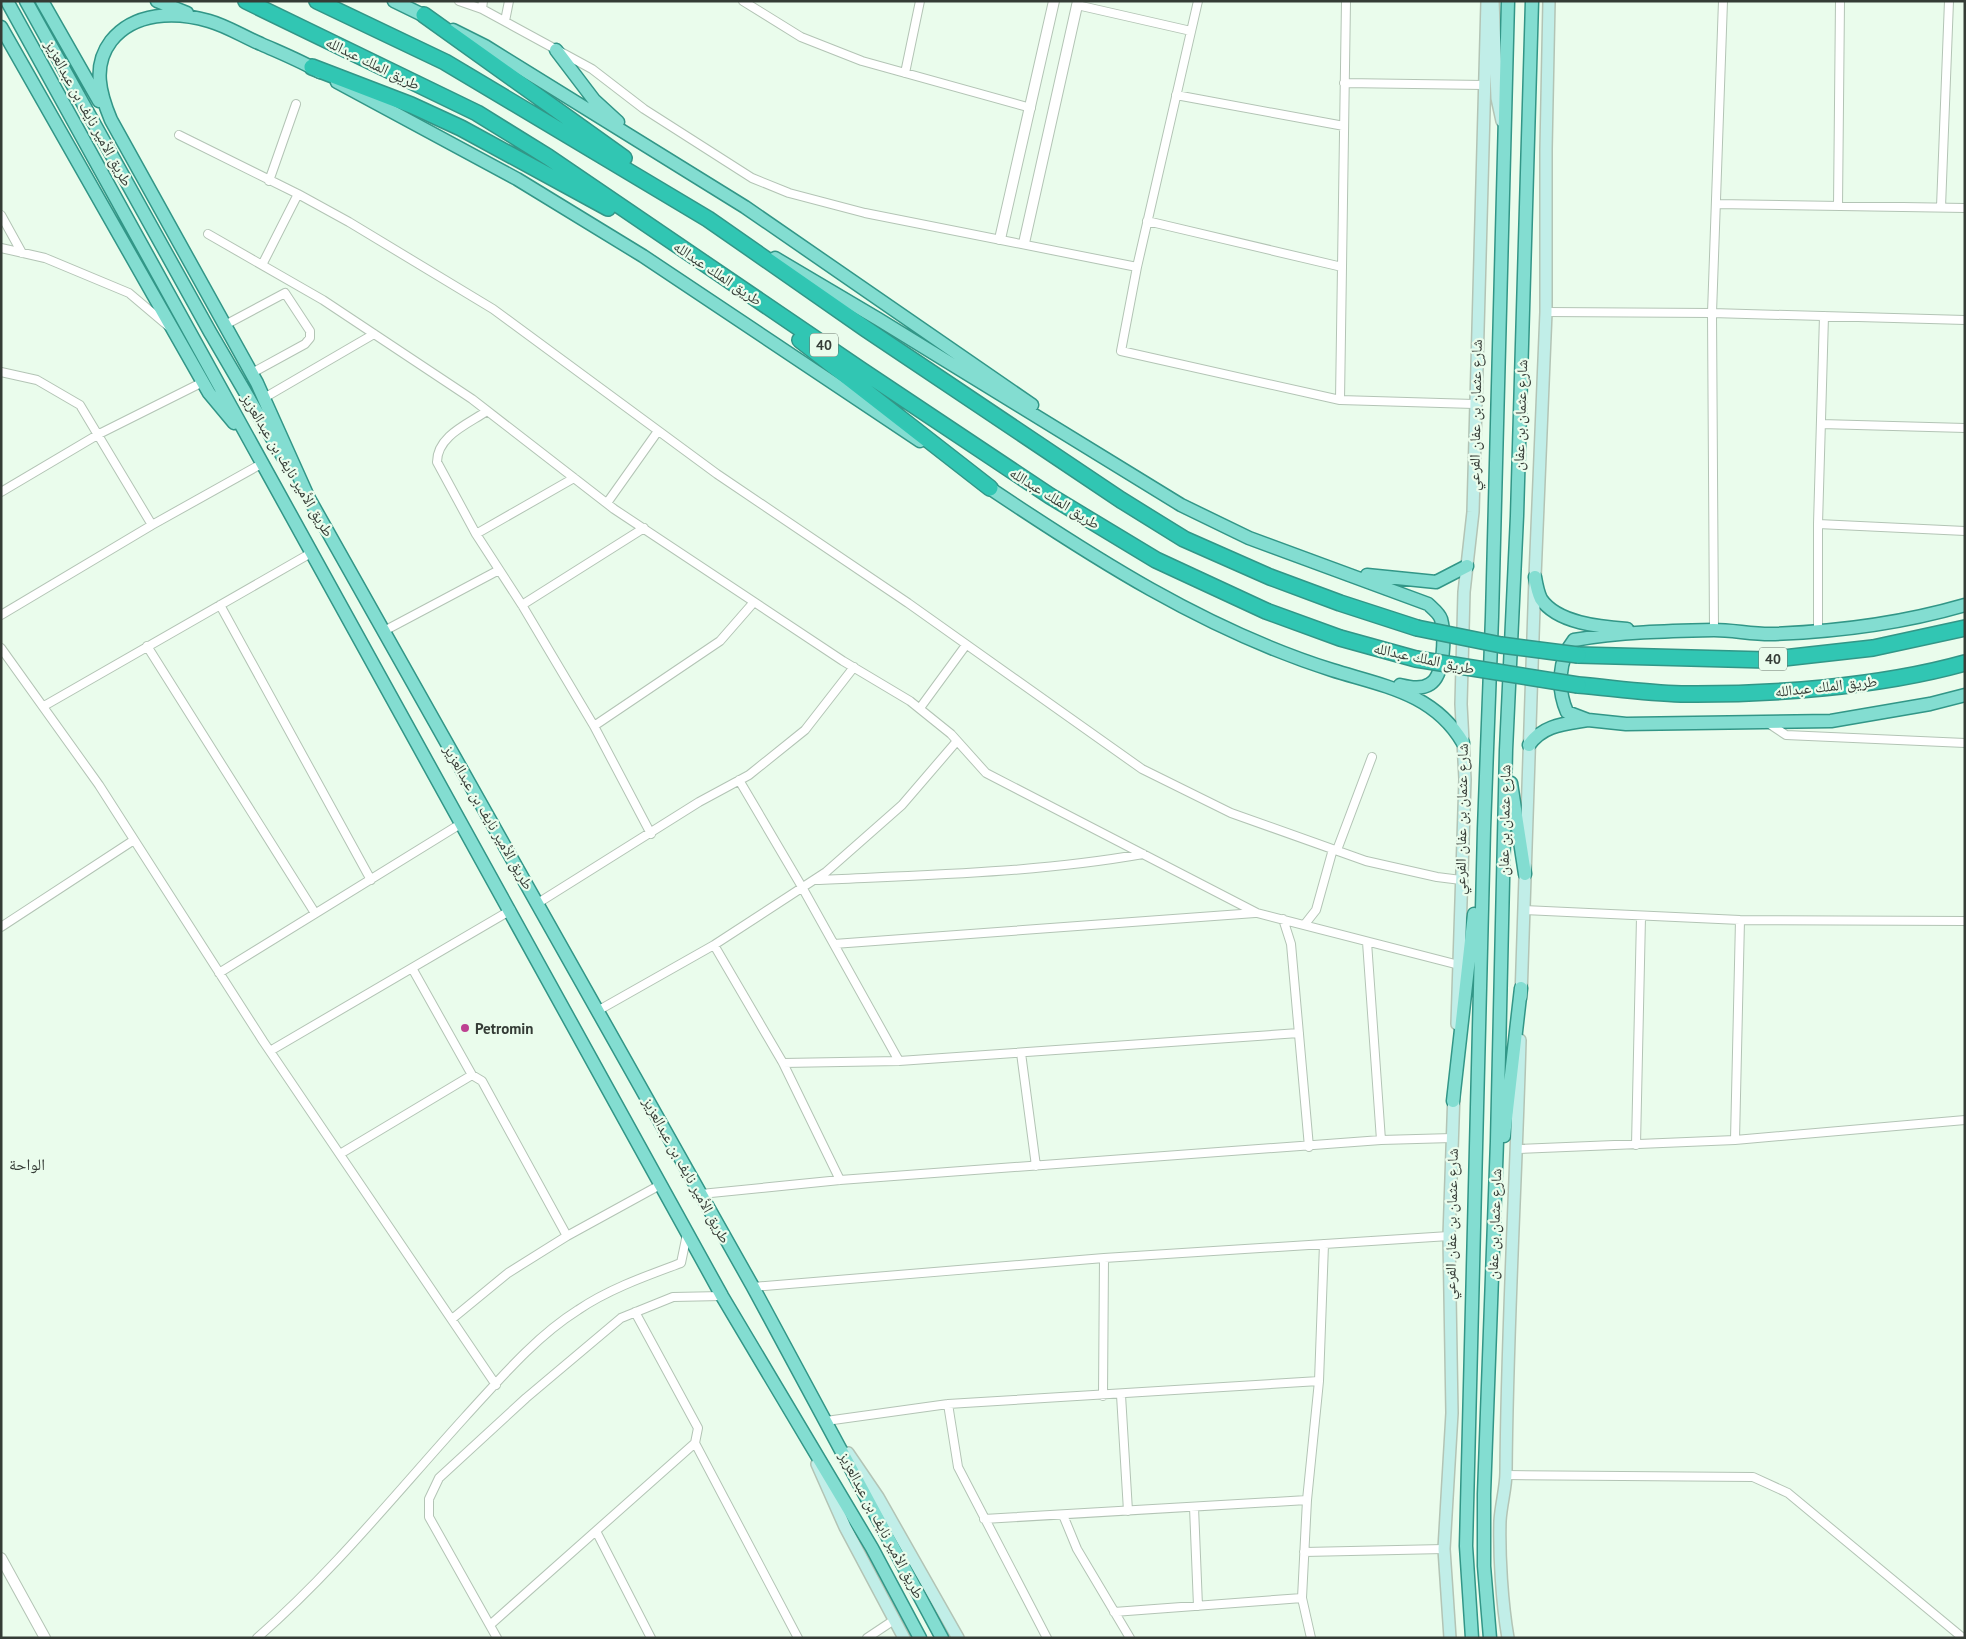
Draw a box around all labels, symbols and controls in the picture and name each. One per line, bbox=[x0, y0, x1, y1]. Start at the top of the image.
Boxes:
street label: طريق الملك عبدالله bbox=[322, 32, 423, 95]
street label: طريق الأمير نايف بن عبدالعزيز bbox=[40, 36, 137, 190]
street label: طريق الملك عبدالله bbox=[670, 236, 766, 310]
road number: 40 bbox=[810, 334, 838, 356]
street label: شارع عثمان بن عفان الفرعي bbox=[1464, 339, 1489, 491]
street label: شارع عثمان بن عفان bbox=[1509, 359, 1532, 471]
street label: طريق الأمير نايف بن عبدالعزيز bbox=[236, 389, 338, 541]
street label: طريق الملك عبدالله bbox=[1006, 463, 1104, 534]
street label: طريق الملك عبدالله bbox=[1372, 638, 1476, 679]
road number: 40 bbox=[1759, 648, 1787, 671]
street label: طريق الملك عبدالله bbox=[1774, 671, 1878, 702]
street label: طريق الأمير نايف بن عبدالعزيز bbox=[438, 740, 538, 893]
street label: شارع عثمان بن عفان الفرعي bbox=[1450, 743, 1475, 895]
street label: شارع عثمان بن عفان bbox=[1494, 764, 1515, 876]
place label: Petromin bbox=[475, 1019, 534, 1038]
marker: Petromin bbox=[459, 1022, 471, 1034]
street label: طريق الأمير نايف بن عبدالعزيز bbox=[638, 1093, 735, 1247]
street label: شارع عثمان بن عفان الفرعي bbox=[1440, 1148, 1465, 1300]
district label: الواحة bbox=[9, 1154, 45, 1174]
street label: شارع عثمان بن عفان bbox=[1483, 1168, 1506, 1280]
street label: طريق الأمير نايف بن عبدالعزيز bbox=[834, 1447, 929, 1602]

